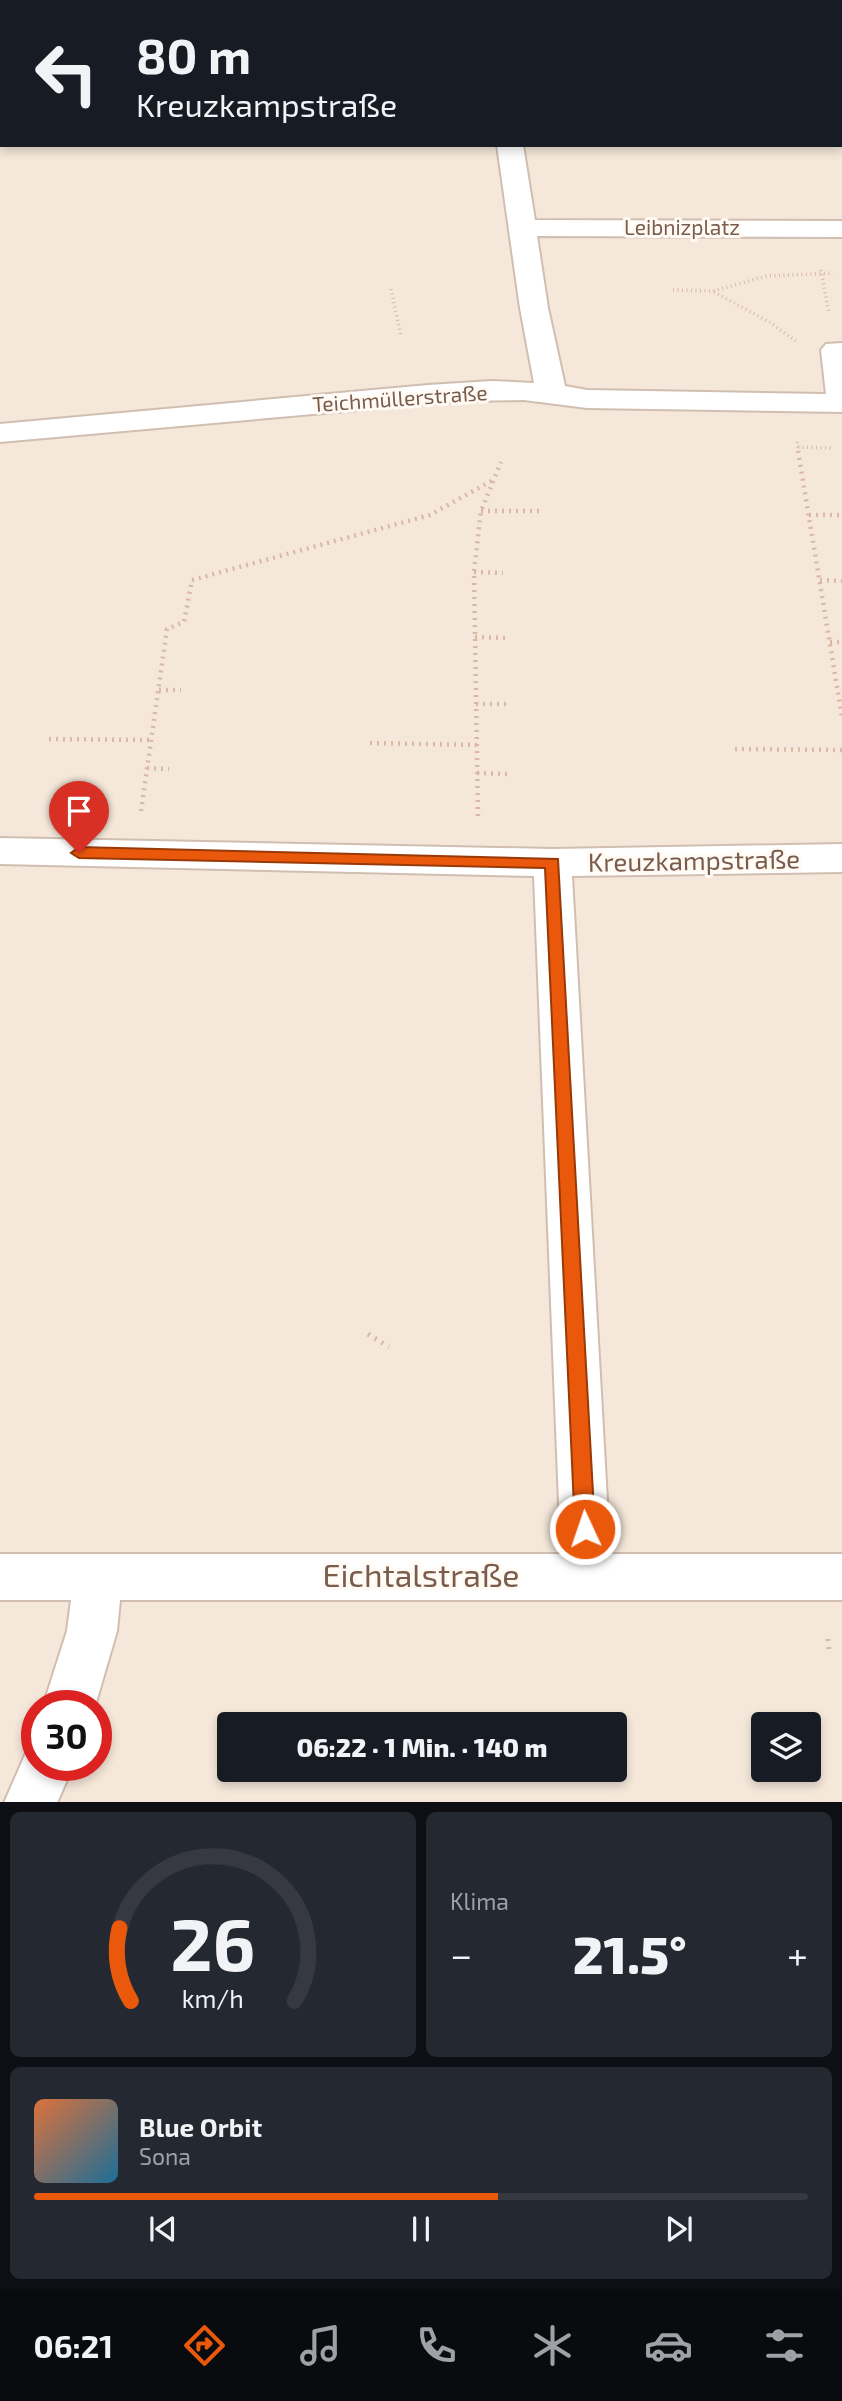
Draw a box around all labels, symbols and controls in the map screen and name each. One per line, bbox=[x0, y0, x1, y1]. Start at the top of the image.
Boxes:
text: 80 m bbox=[136, 25, 251, 84]
icon: left bbox=[21, 28, 112, 119]
text: Kreuzkampstraße bbox=[136, 85, 397, 123]
street label: Leibnizplatz bbox=[624, 214, 740, 239]
street label: Teichmüllerstraße bbox=[312, 379, 488, 416]
pin bbox=[49, 781, 109, 853]
icon: arrive bbox=[60, 792, 98, 830]
street label: Kreuzkampstraße bbox=[588, 842, 800, 877]
position arrow bbox=[548, 1492, 622, 1566]
street label: Eichtalstraße bbox=[323, 1555, 520, 1593]
speed limit sign: 30 bbox=[21, 1690, 112, 1781]
map controls bbox=[751, 1712, 821, 1782]
button: layers bbox=[751, 1712, 821, 1782]
text: 06:22 · 1 Min. · 140 m bbox=[296, 1731, 548, 1762]
text: Klima bbox=[450, 1887, 509, 1915]
text: 26 bbox=[170, 1898, 256, 1986]
text: 21.5° bbox=[573, 1922, 687, 1984]
text: − bbox=[450, 1931, 472, 1977]
text: + bbox=[787, 1931, 808, 1977]
text: km/h bbox=[182, 1982, 244, 2012]
text: Blue Orbit bbox=[139, 2111, 262, 2142]
text: Sona bbox=[139, 2142, 191, 2170]
icon: previous bbox=[144, 2210, 182, 2248]
icon: pause bbox=[402, 2210, 440, 2248]
icon: next bbox=[660, 2210, 698, 2248]
icon: directions bbox=[180, 2321, 229, 2370]
icon: music bbox=[296, 2321, 345, 2370]
icon: phone bbox=[412, 2321, 461, 2370]
icon: climate bbox=[528, 2321, 577, 2370]
icon: car bbox=[644, 2321, 693, 2370]
icon: filters bbox=[760, 2321, 809, 2370]
text: 06:21 bbox=[33, 2326, 113, 2364]

